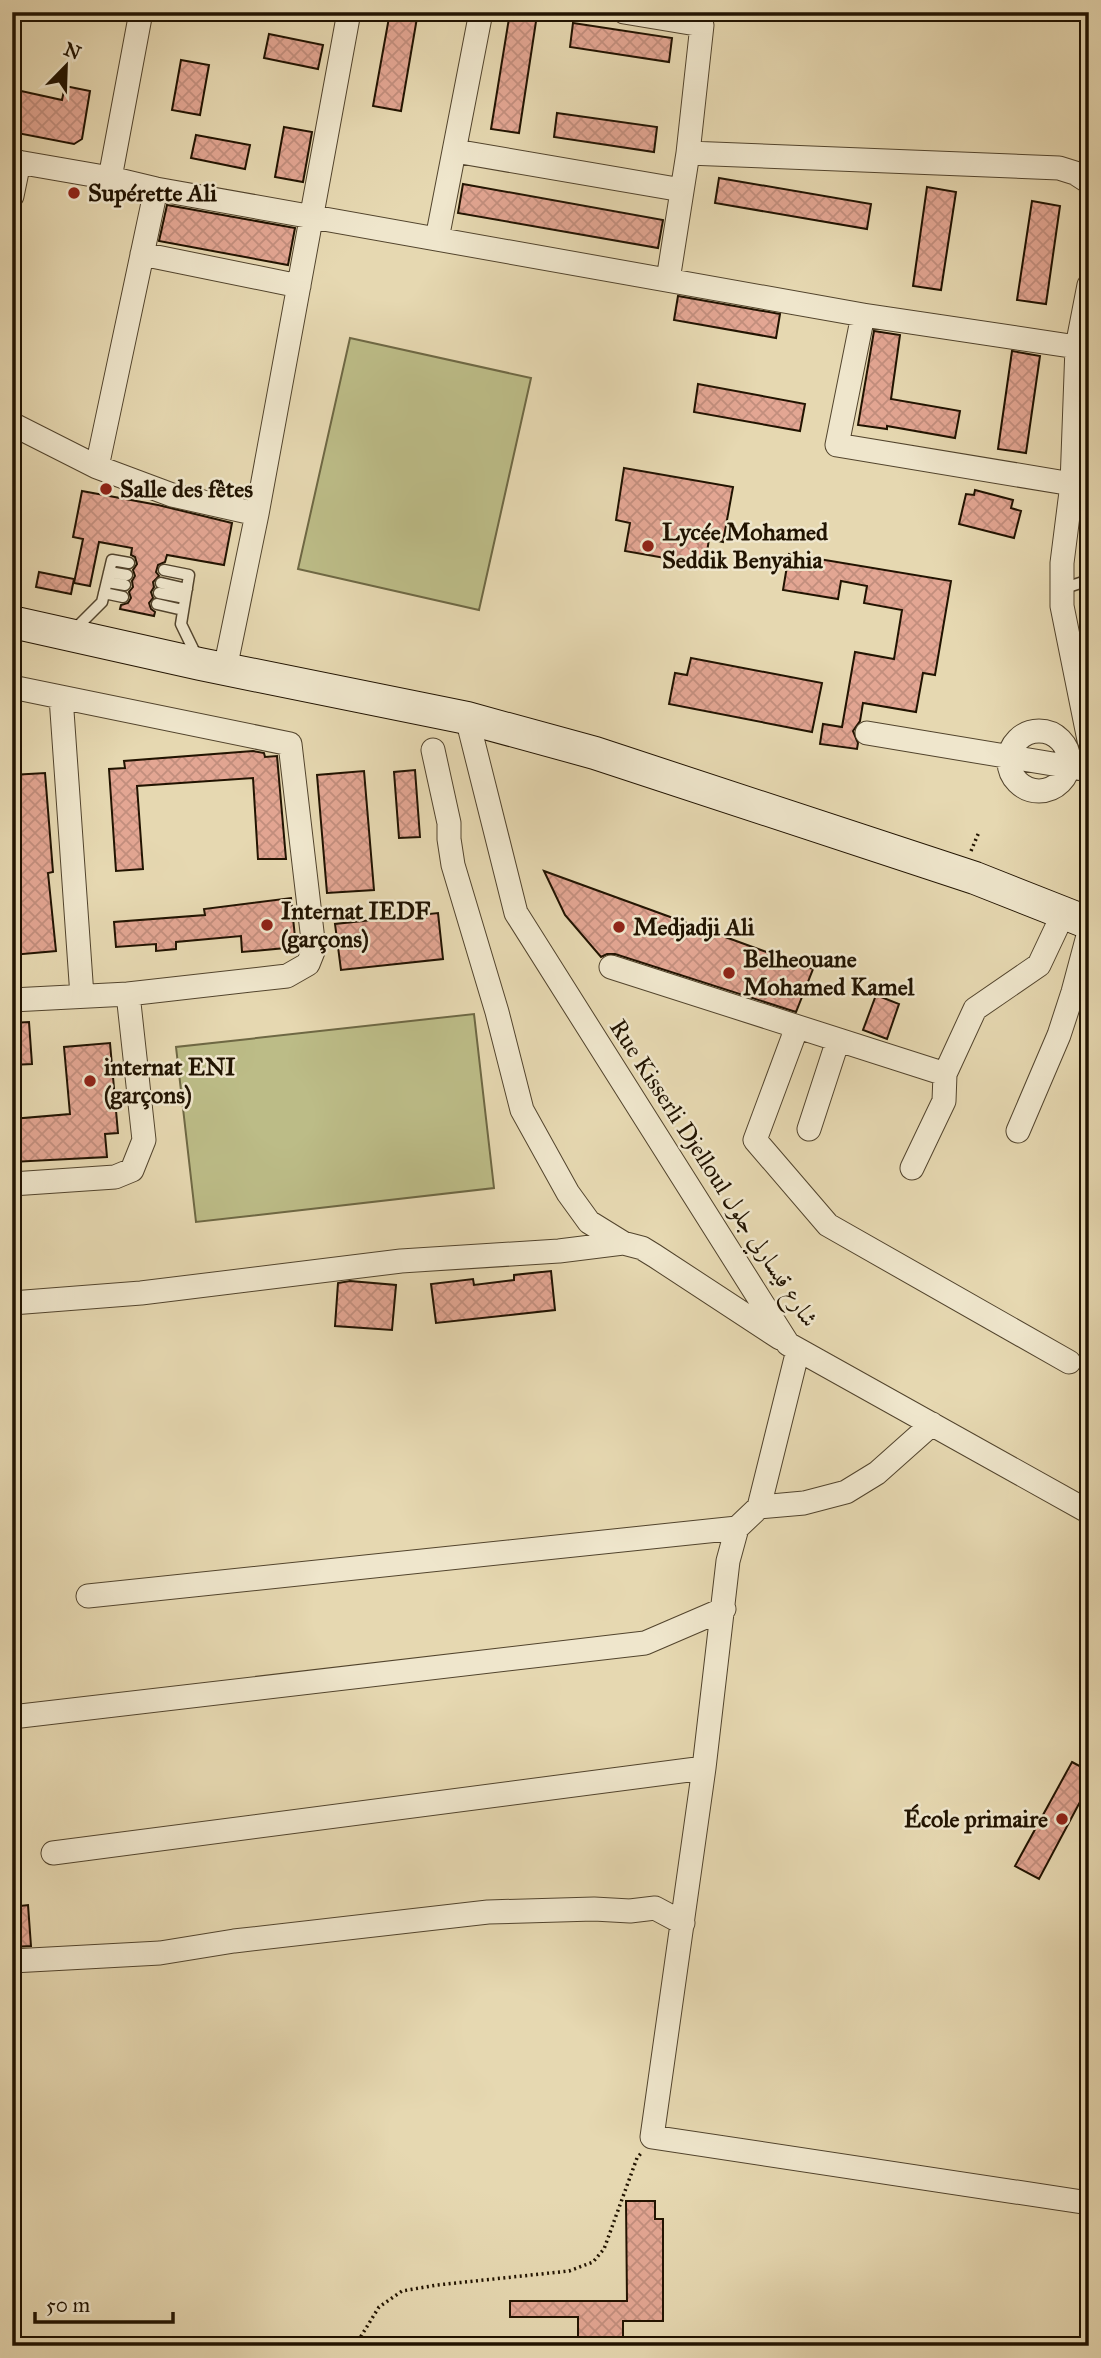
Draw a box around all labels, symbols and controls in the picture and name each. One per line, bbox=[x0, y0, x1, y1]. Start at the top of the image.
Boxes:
north arrow bbox=[32, 32, 102, 102]
text: N bbox=[61, 37, 84, 65]
place label: Supérette Ali bbox=[88, 178, 217, 208]
marker: Supérette Ali bbox=[66, 185, 82, 201]
place label: Salle des fêtes bbox=[120, 474, 253, 504]
marker: Salle des fêtes bbox=[98, 481, 114, 497]
place label: Lycée Mohamed Seddik Benyahia bbox=[662, 517, 829, 575]
marker: Lycée Mohamed Seddik Benyahia bbox=[640, 538, 656, 554]
place label: Internat IEDF (garçons) bbox=[281, 896, 431, 954]
place label: Medjadji Ali bbox=[633, 912, 755, 942]
marker: Internat IEDF (garçons) bbox=[259, 917, 275, 933]
marker: Medjadji Ali bbox=[611, 919, 627, 935]
place label: Belheouane Mohamed Kamel bbox=[743, 944, 915, 1002]
marker: Belheouane Mohamed Kamel bbox=[721, 965, 737, 981]
street label: Rue Kisserli Djelloul شارع قيسارلي جلول bbox=[599, 1013, 825, 1335]
place label: internat ENI (garçons) bbox=[104, 1052, 236, 1110]
marker: internat ENI (garçons) bbox=[82, 1073, 98, 1089]
place label: École primaire bbox=[904, 1803, 1048, 1834]
marker: École primaire bbox=[1054, 1811, 1070, 1827]
scale bar bbox=[35, 2281, 173, 2325]
text: 50 m bbox=[46, 2292, 91, 2318]

